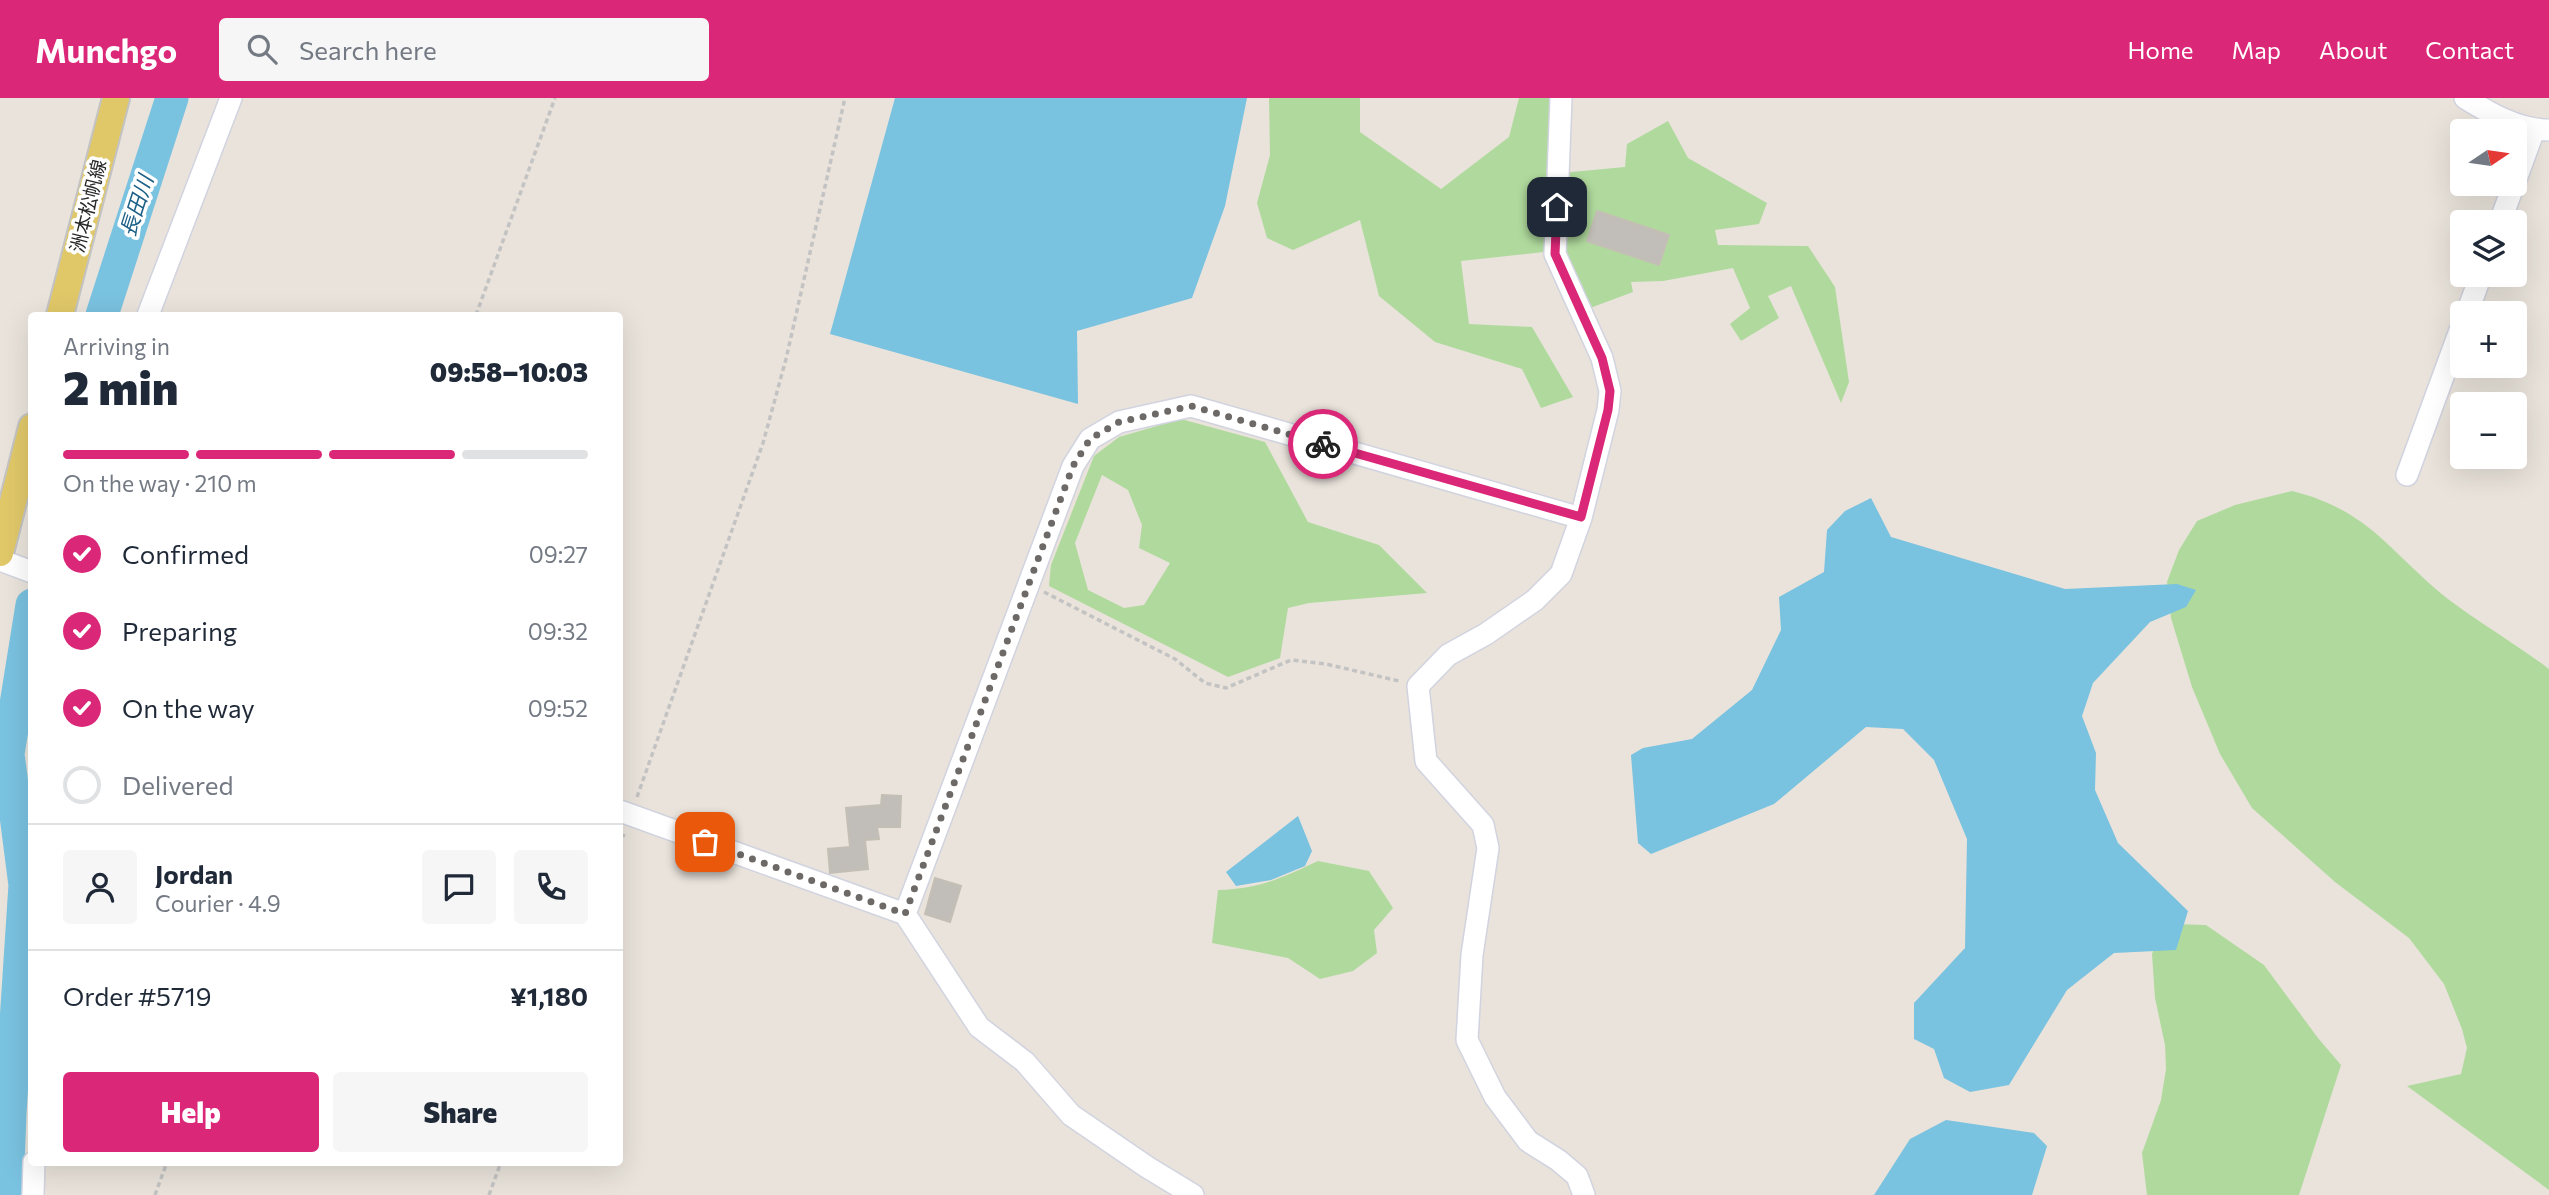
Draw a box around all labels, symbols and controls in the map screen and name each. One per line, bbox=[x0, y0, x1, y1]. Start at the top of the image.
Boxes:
search box bbox=[219, 18, 709, 81]
text: Munchgo bbox=[35, 29, 177, 70]
icon: search bbox=[243, 30, 281, 68]
text: Search here bbox=[299, 34, 437, 65]
text: Home bbox=[2128, 35, 2194, 64]
text: Map bbox=[2232, 35, 2281, 64]
text: About bbox=[2319, 35, 2387, 64]
text: Contact bbox=[2425, 35, 2514, 64]
north arrow bbox=[2450, 119, 2527, 196]
map controls bbox=[2450, 119, 2527, 469]
street label: 洲本松帆線 bbox=[65, 157, 110, 255]
water label: 長田川 bbox=[114, 170, 158, 239]
pin bbox=[1527, 177, 1587, 237]
icon: home bbox=[1538, 188, 1576, 226]
button: layers bbox=[2450, 210, 2527, 287]
button: + bbox=[2450, 301, 2527, 378]
text: Arriving in bbox=[63, 332, 170, 360]
text: 09:58–10:03 bbox=[430, 356, 588, 387]
text: 2 min bbox=[63, 358, 179, 414]
button: − bbox=[2450, 392, 2527, 469]
courier bbox=[1288, 409, 1358, 479]
icon: bike bbox=[1304, 425, 1342, 463]
text: On the way · 210 m bbox=[63, 469, 257, 497]
icon: check bbox=[63, 535, 101, 573]
text: Confirmed bbox=[122, 538, 249, 569]
text: 09:27 bbox=[529, 540, 588, 568]
icon: check bbox=[63, 612, 101, 650]
text: Preparing bbox=[122, 615, 237, 646]
text: 09:32 bbox=[528, 617, 588, 645]
icon: check bbox=[63, 689, 101, 727]
text: On the way bbox=[122, 692, 255, 723]
text: 09:52 bbox=[528, 694, 588, 722]
text: Delivered bbox=[122, 769, 233, 800]
pin bbox=[675, 812, 735, 872]
icon: bag bbox=[686, 823, 724, 861]
button: person bbox=[63, 850, 137, 924]
button: chat bbox=[422, 850, 496, 924]
button: phone bbox=[514, 850, 588, 924]
text: Jordan bbox=[155, 858, 233, 889]
text: Courier · 4.9 bbox=[155, 889, 281, 917]
text: Order #5719 bbox=[63, 980, 212, 1011]
text: ¥1,180 bbox=[510, 980, 588, 1011]
button: Help bbox=[63, 1072, 319, 1152]
button: Share bbox=[333, 1072, 588, 1152]

